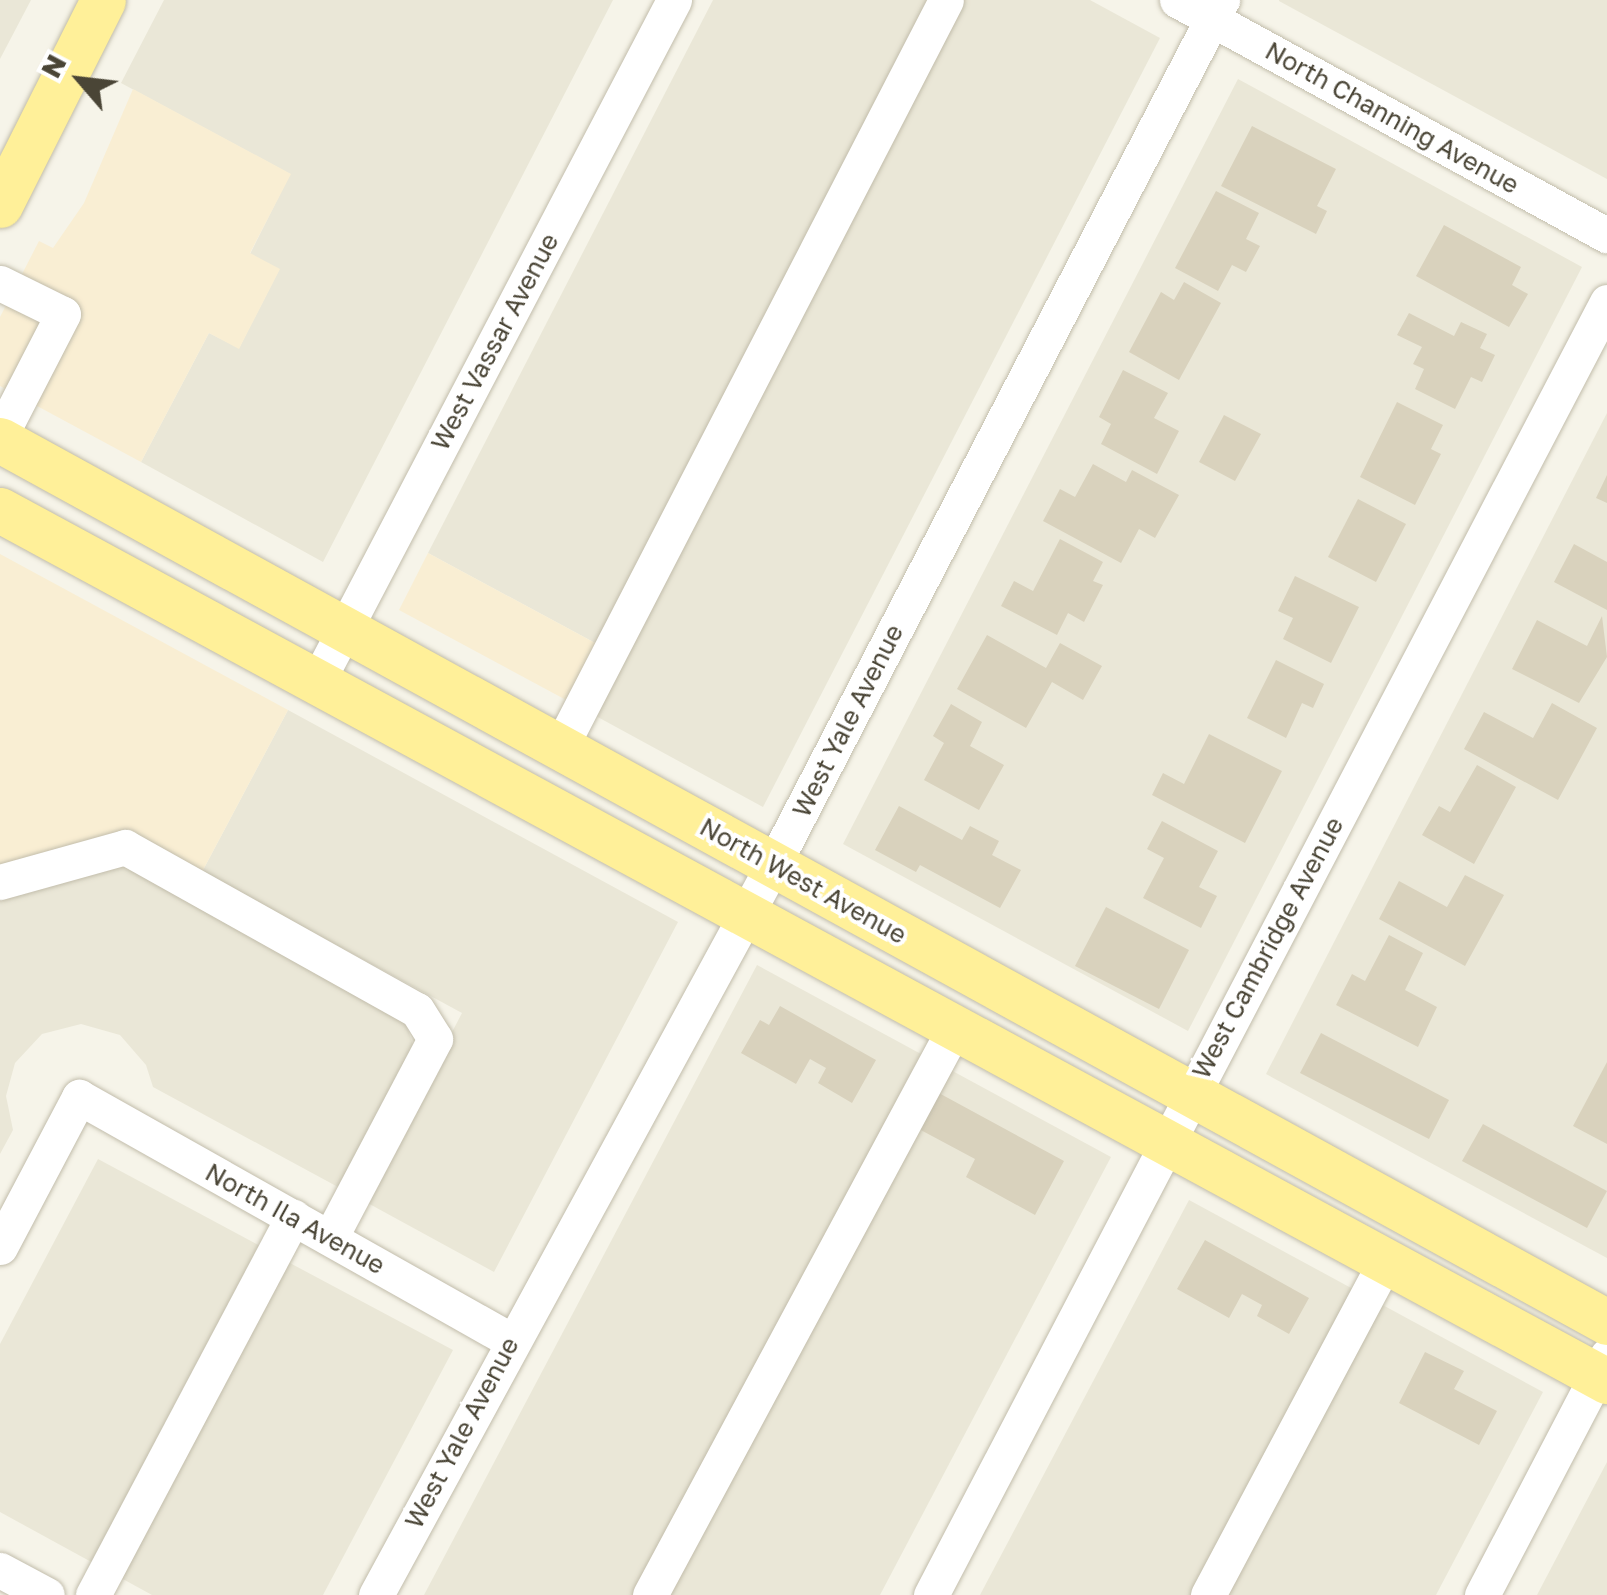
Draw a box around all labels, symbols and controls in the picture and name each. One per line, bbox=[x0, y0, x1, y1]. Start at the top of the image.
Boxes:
north arrow bbox=[30, 30, 130, 130]
street label: North Channing Avenue bbox=[1260, 36, 1524, 200]
text: N bbox=[34, 49, 73, 83]
street label: West Vassar Avenue bbox=[425, 228, 565, 456]
street label: West Yale Avenue bbox=[787, 620, 909, 822]
street label: North West Avenue bbox=[695, 812, 911, 950]
street label: West Cambridge Avenue bbox=[1186, 812, 1350, 1084]
street label: North Ila Avenue bbox=[200, 1157, 390, 1281]
street label: West Yale Avenue bbox=[399, 1332, 525, 1534]

